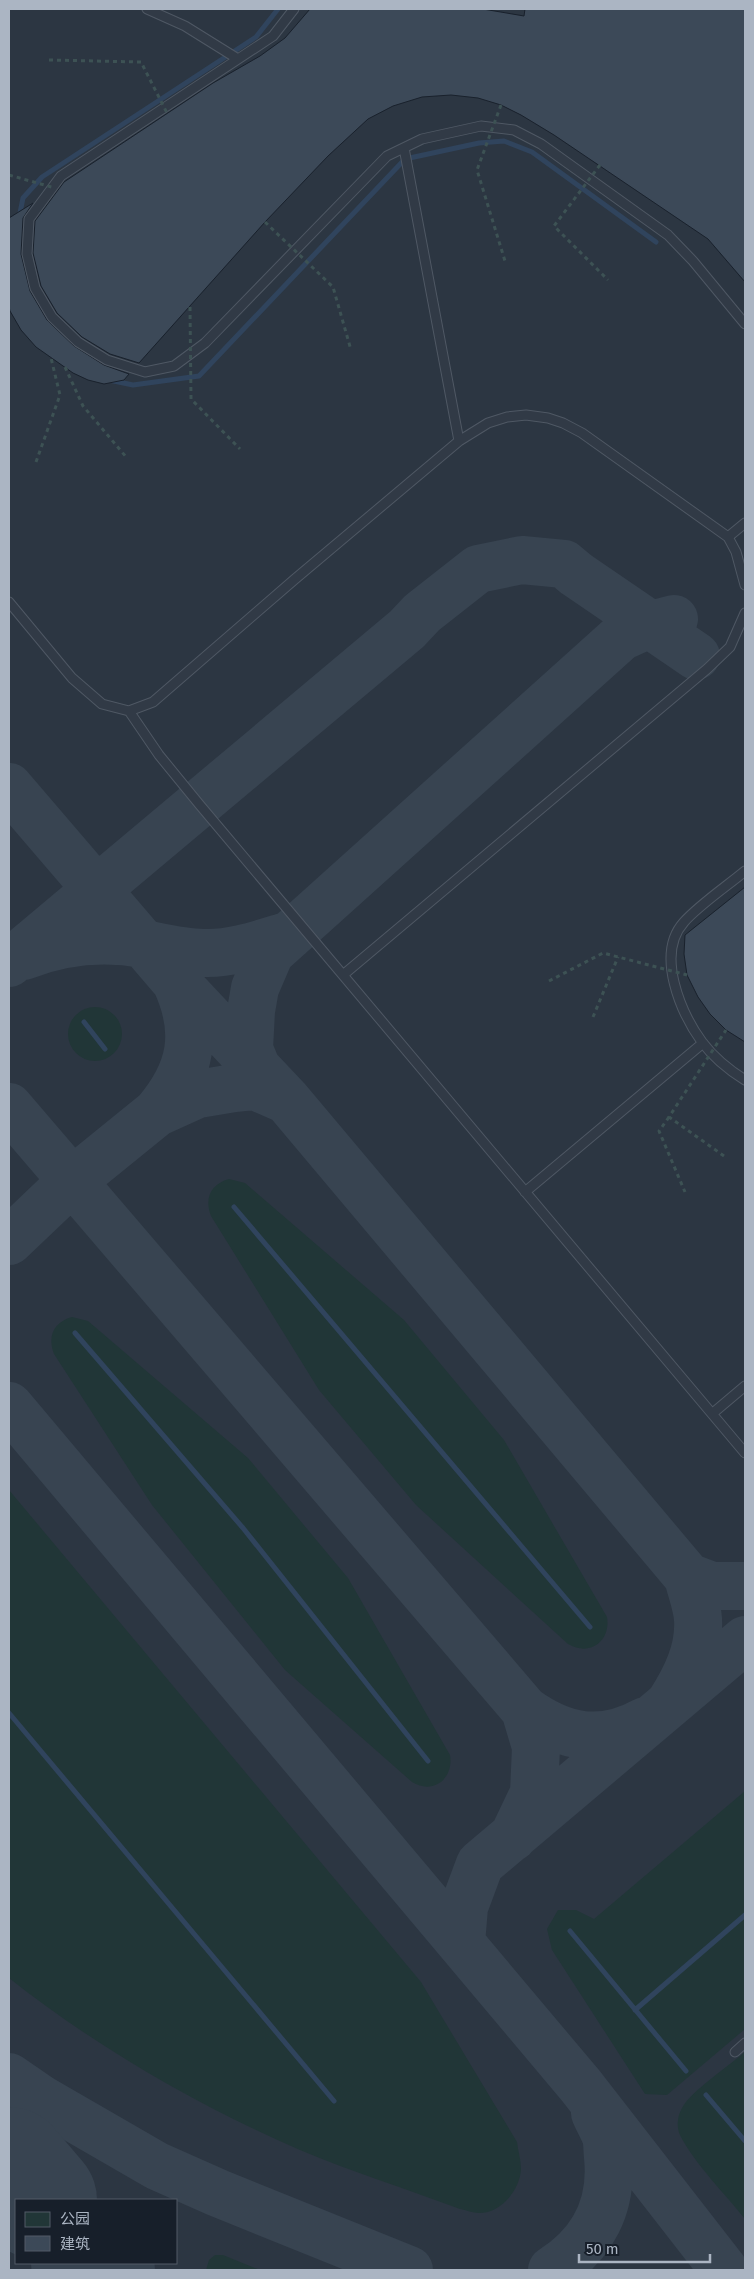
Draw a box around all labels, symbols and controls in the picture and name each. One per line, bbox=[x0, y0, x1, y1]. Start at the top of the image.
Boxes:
legend bbox=[15, 2199, 178, 2264]
text: 公园 bbox=[60, 2210, 90, 2228]
scale bar bbox=[579, 2232, 710, 2264]
text: 建筑 bbox=[60, 2235, 90, 2253]
text: 50 m bbox=[586, 2240, 619, 2258]

